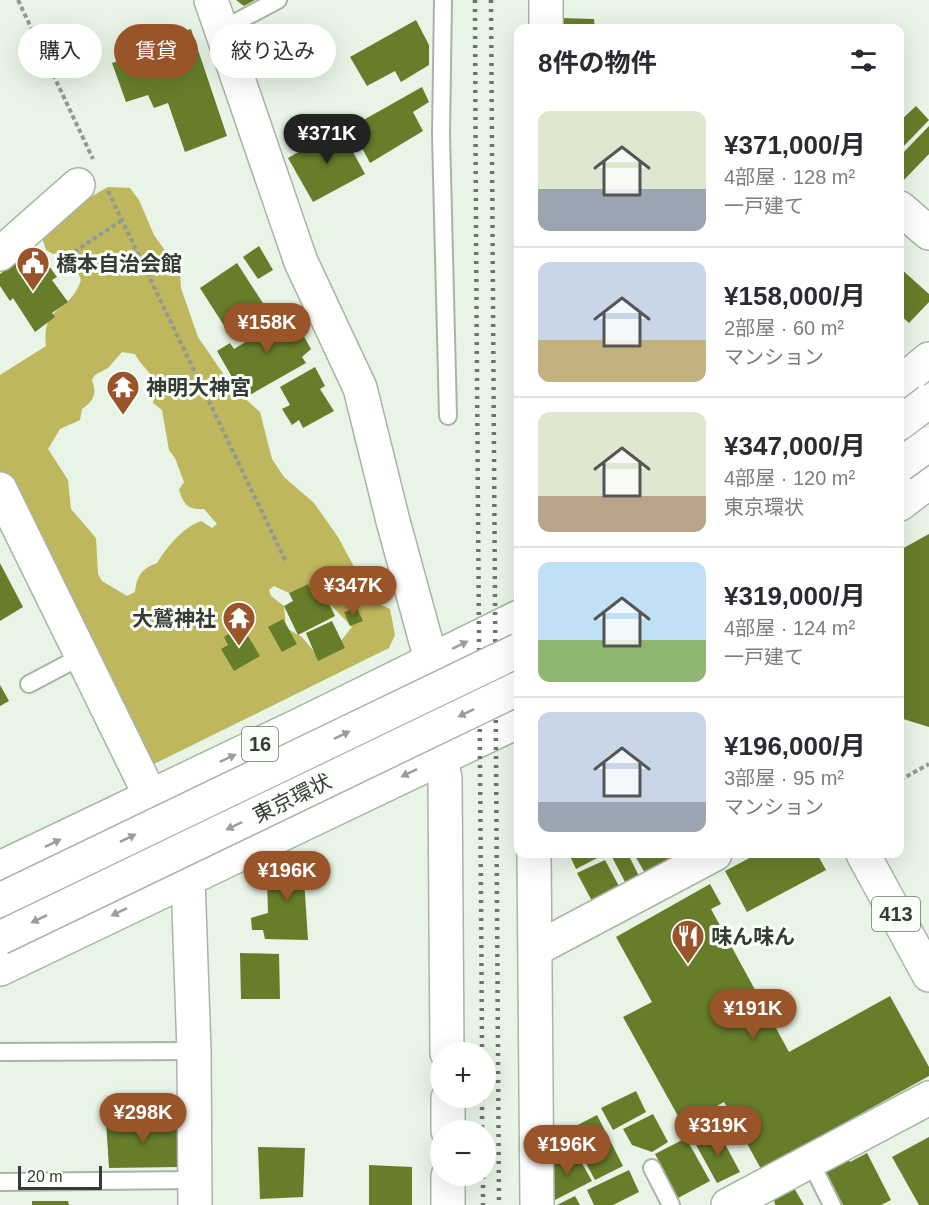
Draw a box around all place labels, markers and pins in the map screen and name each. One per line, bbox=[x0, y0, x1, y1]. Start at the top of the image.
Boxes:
pin: ¥371K bbox=[285, 114, 369, 165]
public building icon: 橋本自治会館 bbox=[15, 245, 51, 292]
place label: 橋本自治会館 bbox=[56, 252, 182, 275]
pin: ¥158K bbox=[225, 303, 309, 354]
temple icon: 神明大神宮 bbox=[105, 369, 141, 416]
place label: 神明大神宮 bbox=[146, 376, 251, 399]
pin: ¥347K bbox=[311, 566, 395, 617]
temple icon: 大鷲神社 bbox=[221, 600, 257, 647]
place label: 大鷲神社 bbox=[132, 607, 216, 630]
pin: ¥196K bbox=[245, 851, 329, 902]
restaurant icon: 味ん味ん bbox=[670, 918, 706, 965]
place label: 味ん味ん bbox=[711, 925, 795, 948]
pin: ¥191K bbox=[711, 989, 795, 1040]
pin: ¥298K bbox=[101, 1093, 185, 1144]
pin: ¥319K bbox=[676, 1106, 760, 1157]
pin: ¥196K bbox=[525, 1125, 609, 1176]

